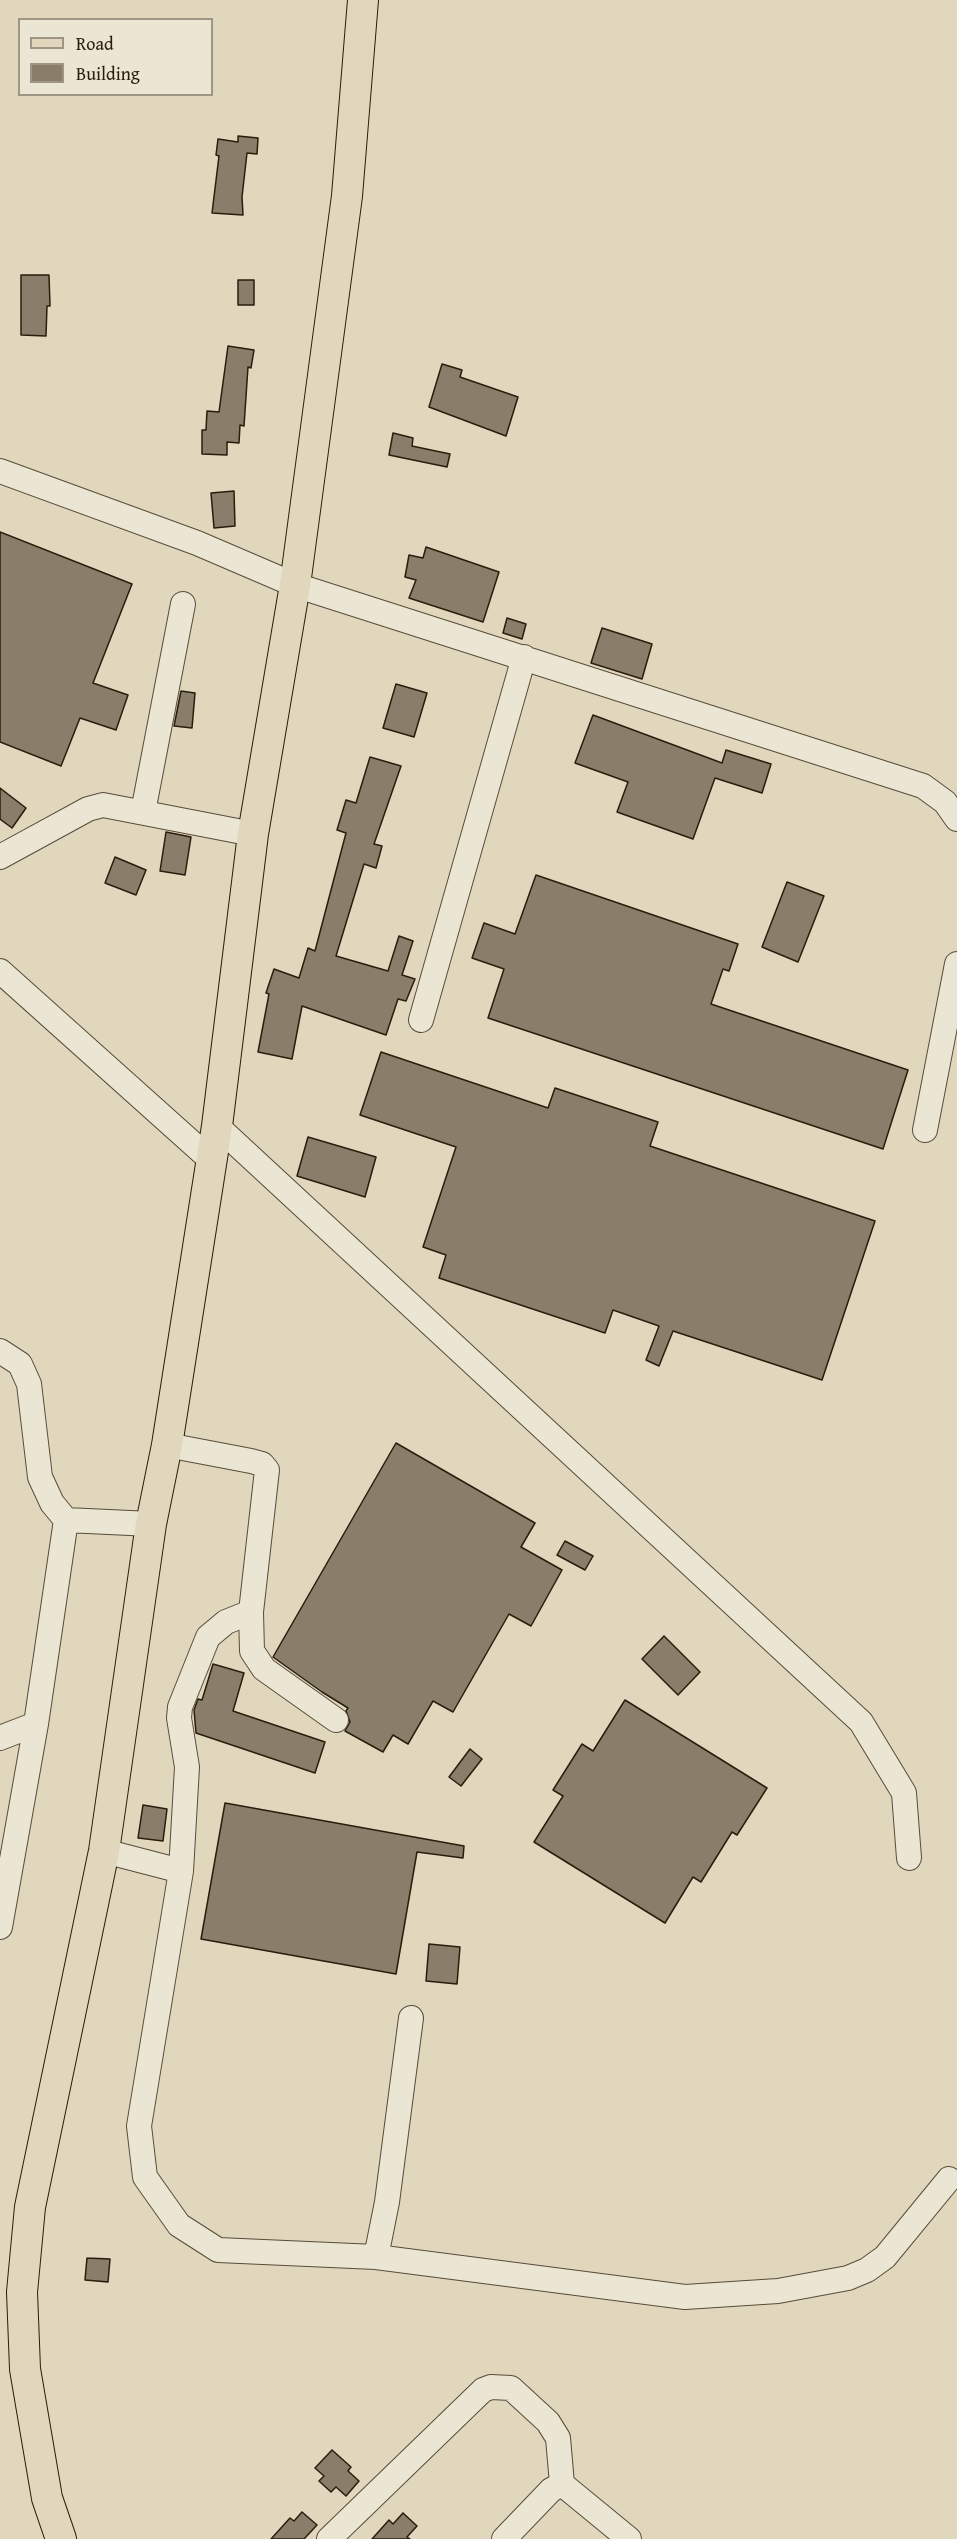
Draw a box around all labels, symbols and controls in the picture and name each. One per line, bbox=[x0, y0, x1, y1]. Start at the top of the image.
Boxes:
legend bbox=[18, 18, 213, 96]
text: Road bbox=[76, 30, 114, 57]
text: Building bbox=[76, 60, 140, 87]

